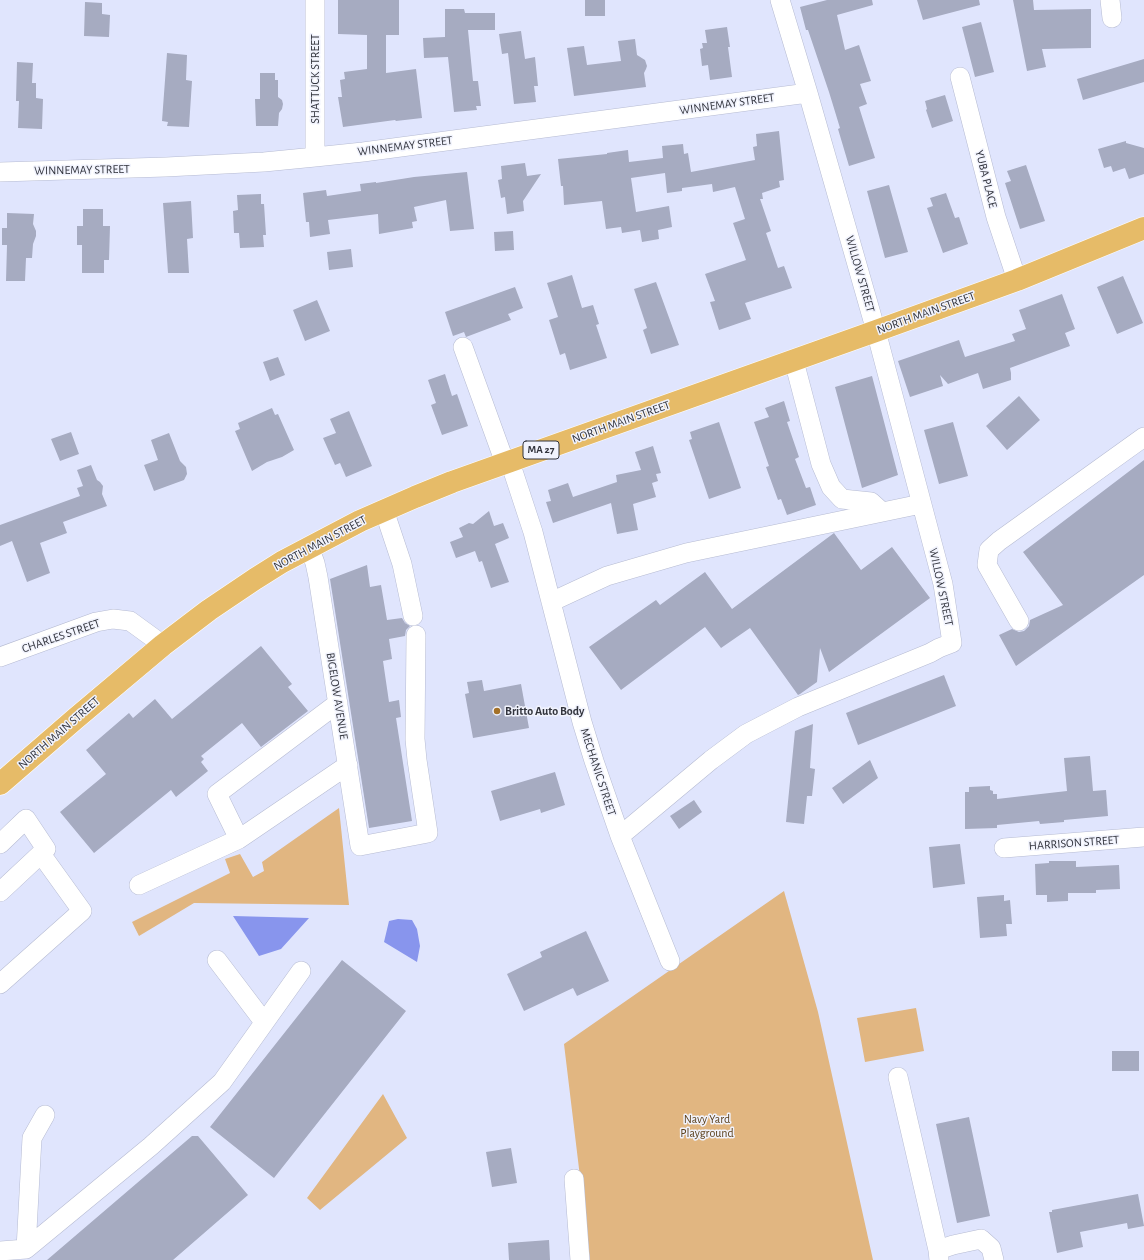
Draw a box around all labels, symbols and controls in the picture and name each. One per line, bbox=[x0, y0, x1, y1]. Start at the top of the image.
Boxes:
street label: SHATTUCK STREET bbox=[308, 34, 322, 124]
street label: WINNEMAY STREET bbox=[679, 90, 775, 118]
street label: WINNEMAY STREET bbox=[357, 133, 453, 159]
street label: YUBA PLACE bbox=[972, 149, 1000, 209]
street label: WINNEMAY STREET bbox=[34, 162, 130, 178]
street label: WILLOW STREET bbox=[842, 234, 878, 314]
street label: NORTH MAIN STREET bbox=[875, 289, 977, 337]
street label: NORTH MAIN STREET bbox=[570, 398, 672, 446]
road number: MA 27 bbox=[523, 441, 559, 459]
street label: NORTH MAIN STREET bbox=[271, 512, 369, 574]
street label: WILLOW STREET bbox=[926, 547, 956, 627]
street label: CHARLES STREET bbox=[20, 616, 102, 656]
street label: BIGELOW AVENUE bbox=[323, 651, 351, 741]
street label: NORTH MAIN STREET bbox=[15, 694, 103, 772]
place label: Britto Auto Body bbox=[505, 704, 584, 718]
marker: Britto Auto Body bbox=[492, 706, 502, 716]
street label: MECHANIC STREET bbox=[577, 726, 619, 818]
street label: HARRISON STREET bbox=[1028, 833, 1120, 853]
park label: Navy Yard Playground bbox=[680, 1112, 734, 1140]

